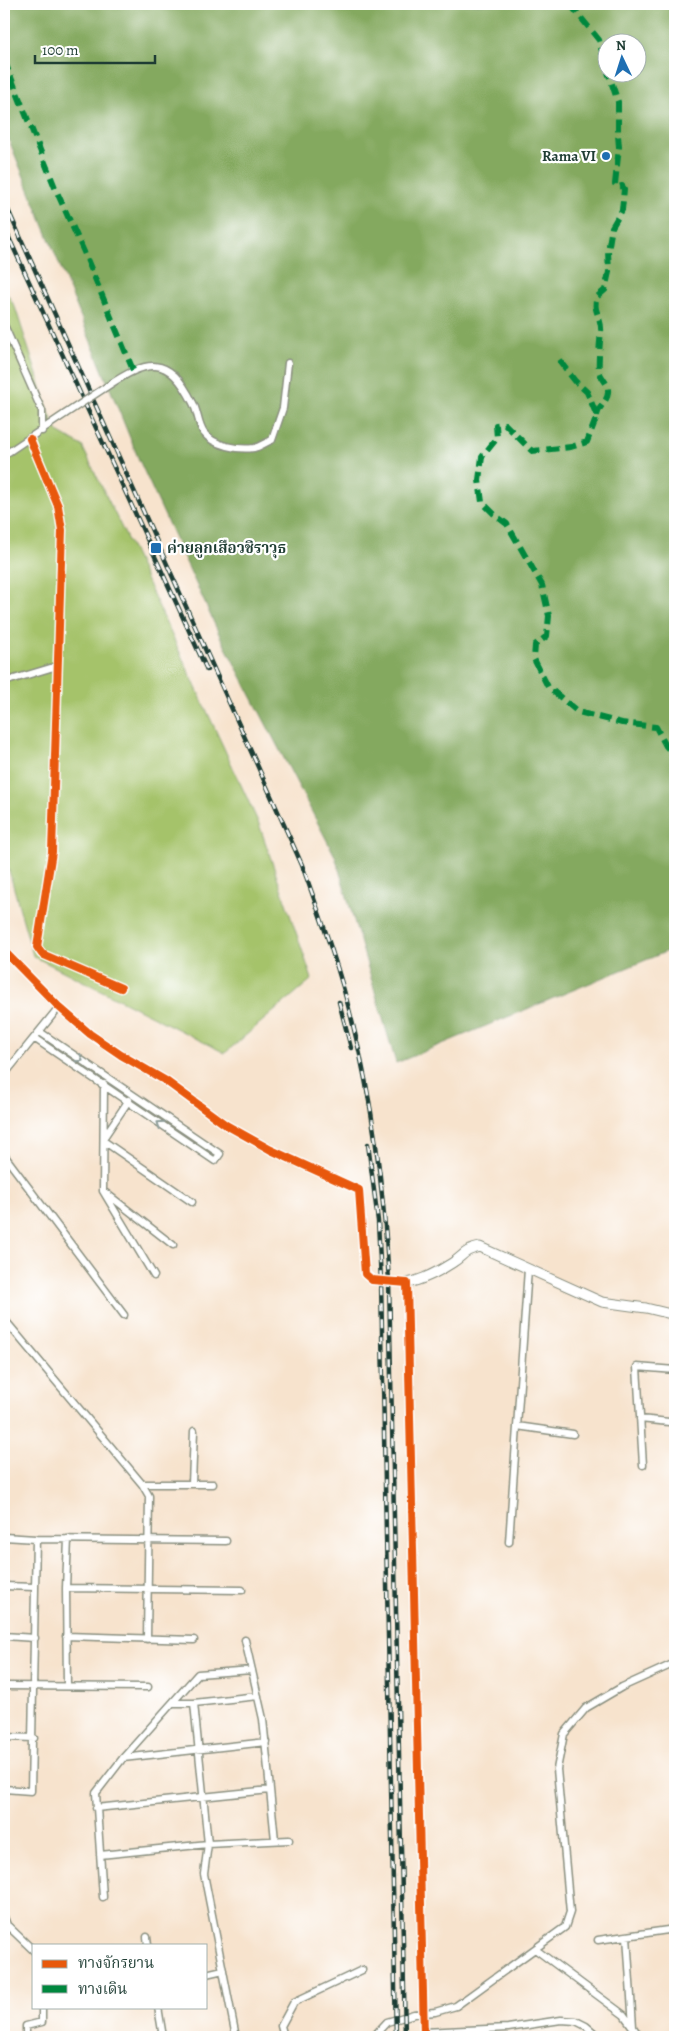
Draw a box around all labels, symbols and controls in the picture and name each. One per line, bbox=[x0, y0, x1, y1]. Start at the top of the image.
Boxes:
scale bar bbox=[35, 32, 155, 64]
north arrow bbox=[596, 32, 646, 82]
text: N bbox=[615, 36, 627, 55]
text: 100 m bbox=[42, 40, 79, 60]
place label: Rama VI bbox=[542, 146, 596, 166]
marker: Rama VI bbox=[600, 150, 612, 162]
place label: ค่ายลูกเสือวชิราวุธ bbox=[167, 538, 286, 559]
marker: ค่ายลูกเสือวชิราวุธ bbox=[149, 541, 163, 555]
one-way arrow bbox=[74, 1053, 84, 1062]
one-way arrow bbox=[156, 1121, 166, 1130]
legend bbox=[32, 1944, 208, 2008]
text: ทางจักรยาน bbox=[78, 1953, 154, 1973]
text: ทางเดิน bbox=[78, 1979, 127, 1999]

